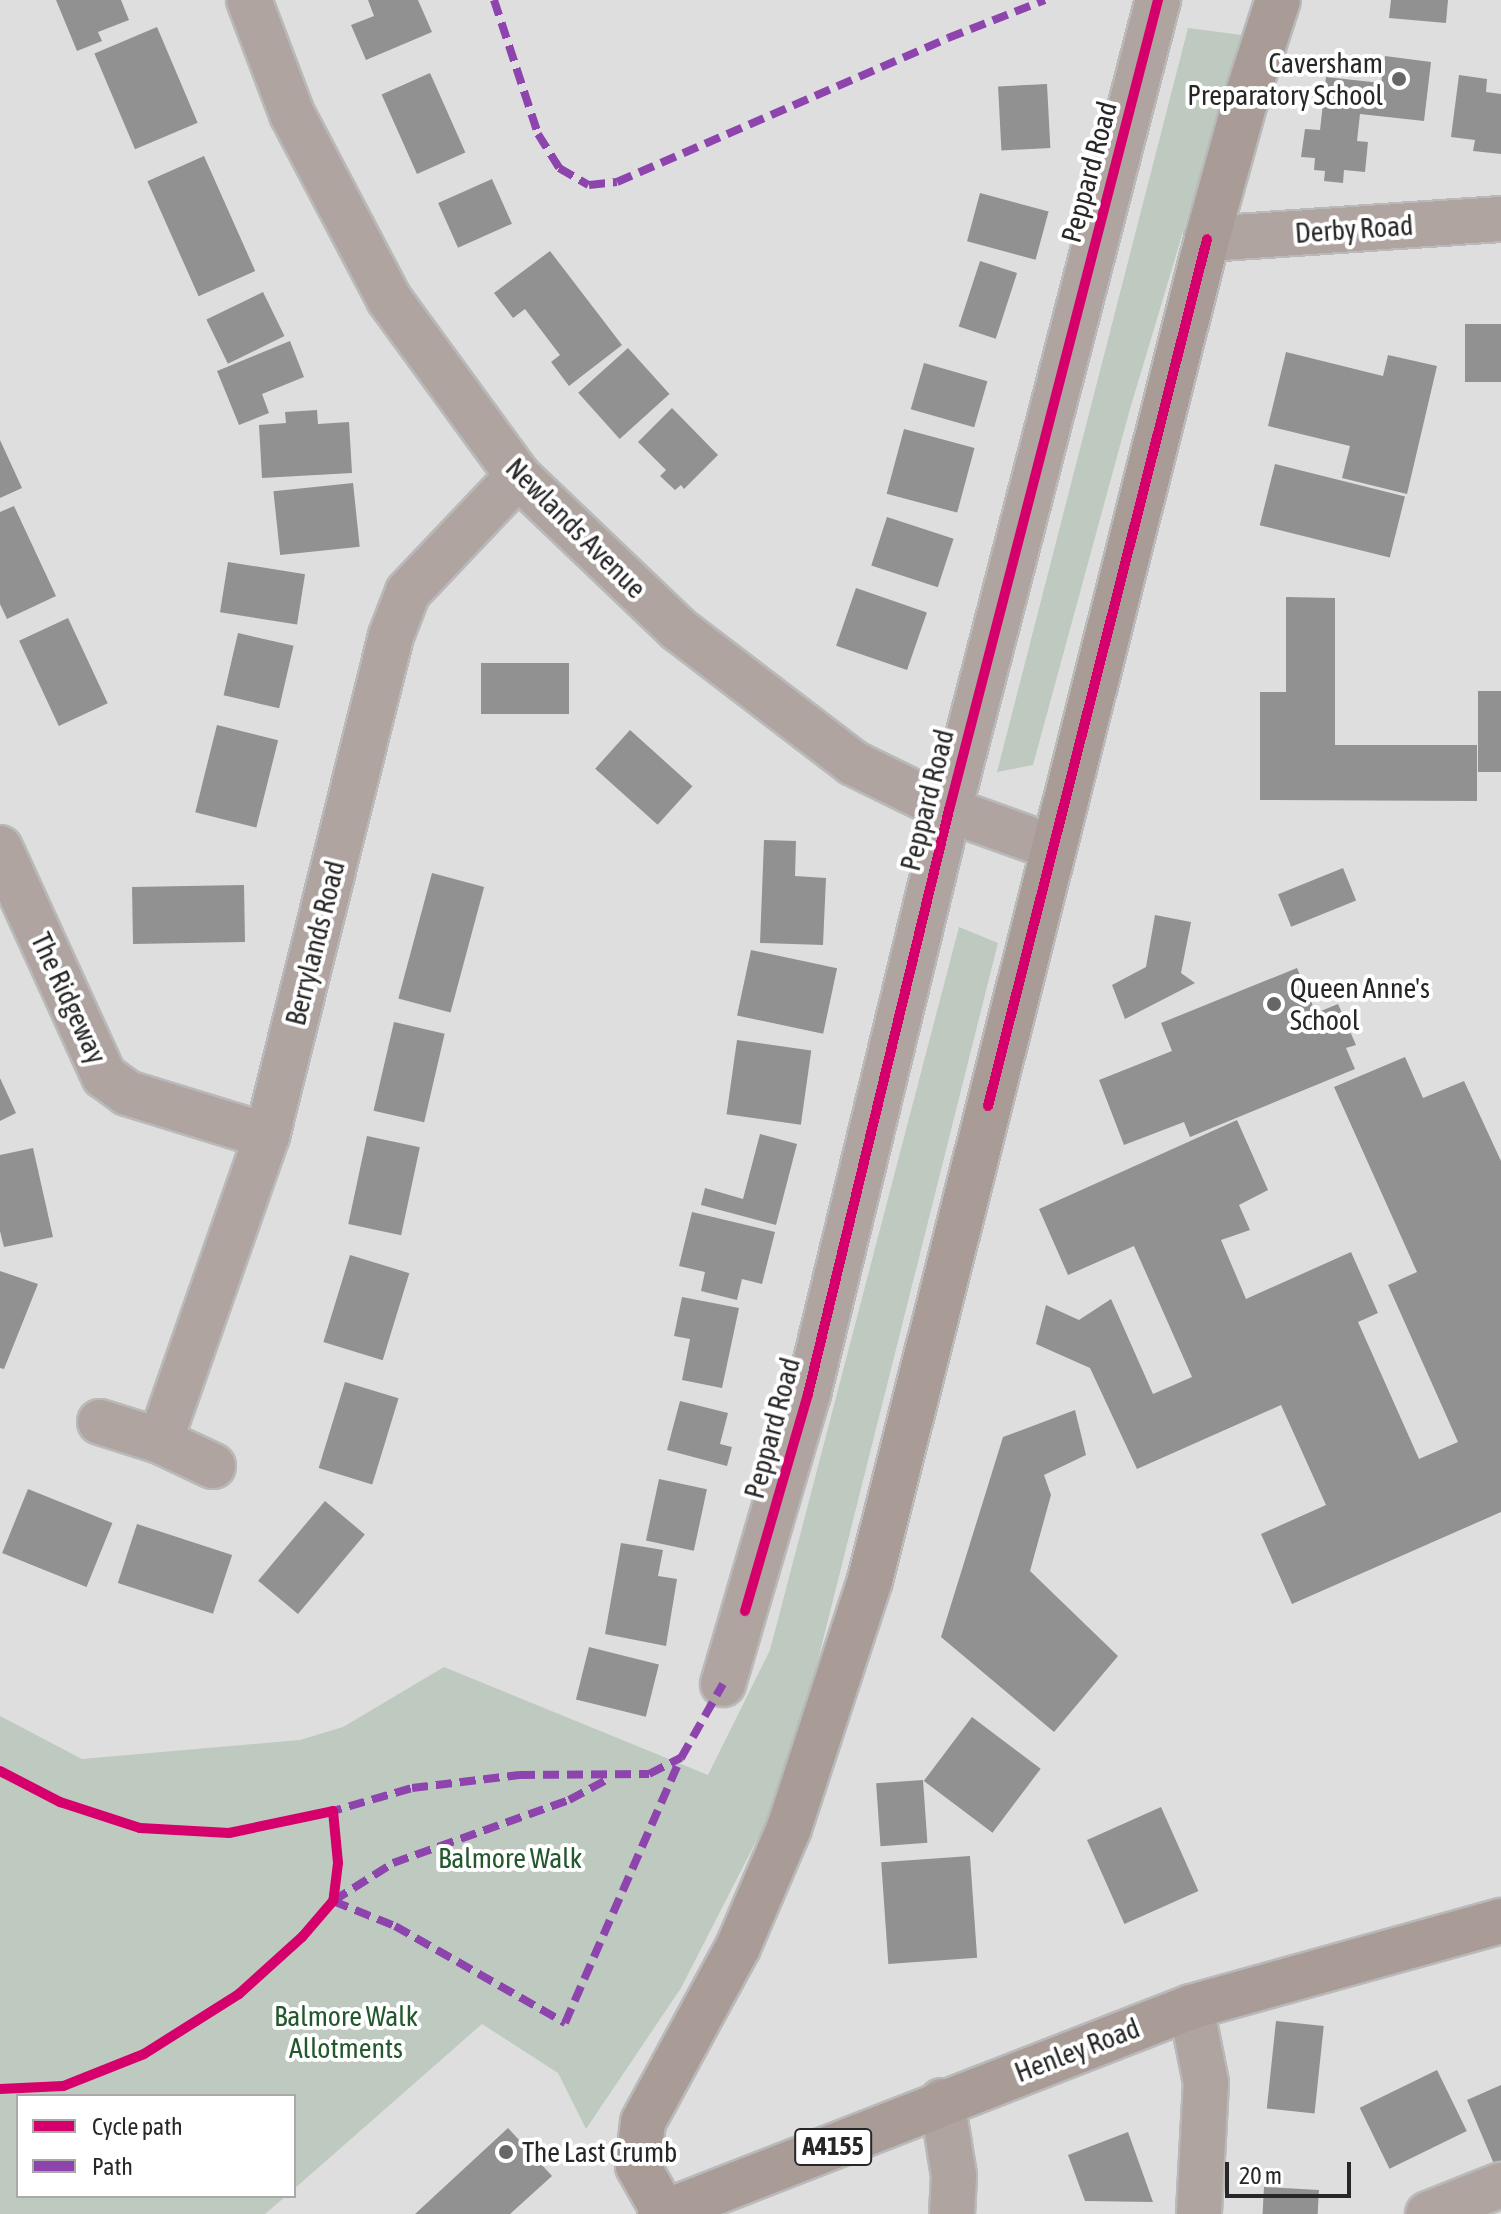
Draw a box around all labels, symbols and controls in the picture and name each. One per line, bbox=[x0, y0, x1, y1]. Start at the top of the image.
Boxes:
place label: Caversham Preparatory School bbox=[1187, 46, 1383, 112]
marker: Caversham Preparatory School bbox=[1390, 70, 1408, 88]
street label: Peppard Road bbox=[1054, 98, 1124, 246]
street label: Derby Road bbox=[1294, 208, 1414, 250]
street label: Newlands Avenue bbox=[499, 451, 653, 605]
street label: Peppard Road bbox=[893, 726, 961, 874]
street label: Berrylands Road bbox=[278, 857, 352, 1029]
street label: The Ridgeway bbox=[24, 927, 114, 1069]
place label: Queen Anne's School bbox=[1290, 971, 1430, 1037]
marker: Queen Anne's School bbox=[1265, 995, 1283, 1013]
street label: Peppard Road bbox=[737, 1354, 807, 1502]
park label: Balmore Walk bbox=[438, 1841, 582, 1875]
park label: Balmore Walk Allotments bbox=[274, 1999, 418, 2065]
street label: Henley Road bbox=[1010, 2011, 1144, 2089]
legend bbox=[16, 2094, 296, 2198]
text: Cycle path bbox=[92, 2113, 183, 2140]
road number: A4155 bbox=[793, 2125, 873, 2169]
place label: The Last Crumb bbox=[522, 2135, 677, 2169]
marker: The Last Crumb bbox=[497, 2143, 515, 2161]
scale bar bbox=[1229, 2146, 1355, 2196]
text: Path bbox=[92, 2153, 133, 2180]
text: 20 m bbox=[1239, 2162, 1282, 2189]

